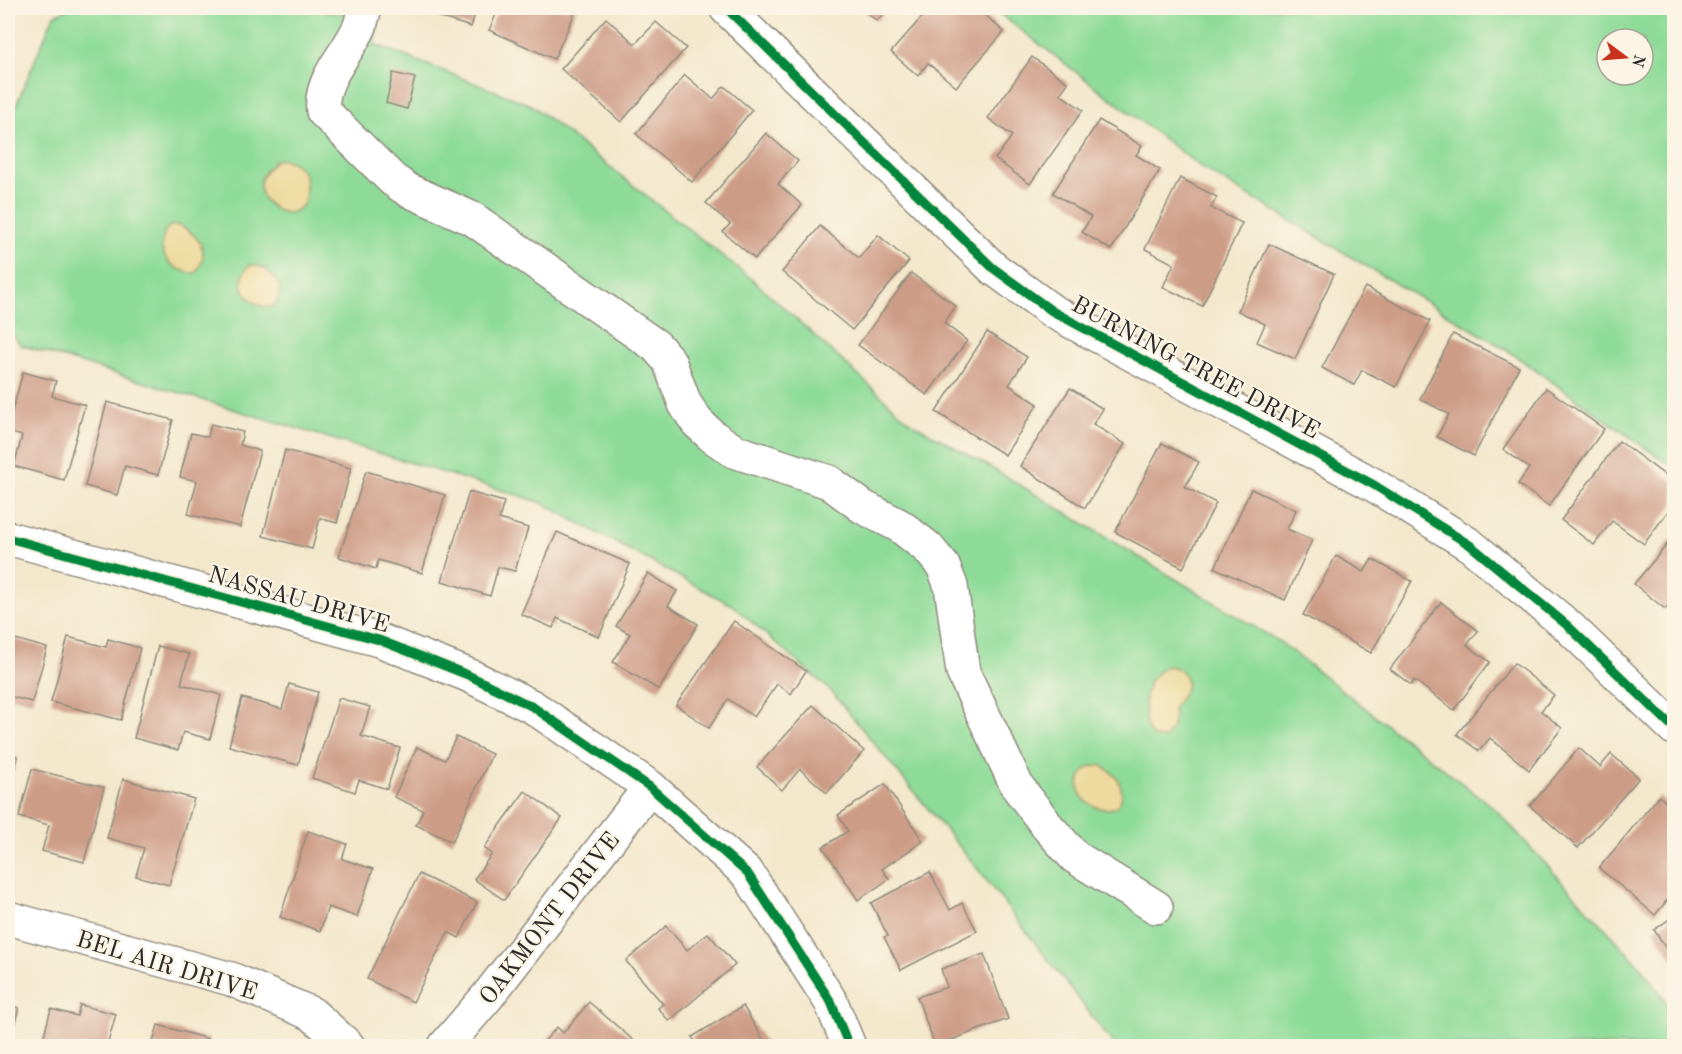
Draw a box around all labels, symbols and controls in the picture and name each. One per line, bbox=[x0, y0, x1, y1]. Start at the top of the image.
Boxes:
north arrow bbox=[1595, 27, 1655, 87]
text: N bbox=[1628, 52, 1647, 69]
street label: BURNING TREE DRIVE bbox=[1067, 293, 1323, 444]
street label: NASSAU DRIVE bbox=[205, 564, 392, 638]
street label: OAKMONT DRIVE bbox=[476, 828, 625, 1010]
street label: BEL AIR DRIVE bbox=[73, 928, 260, 1006]

